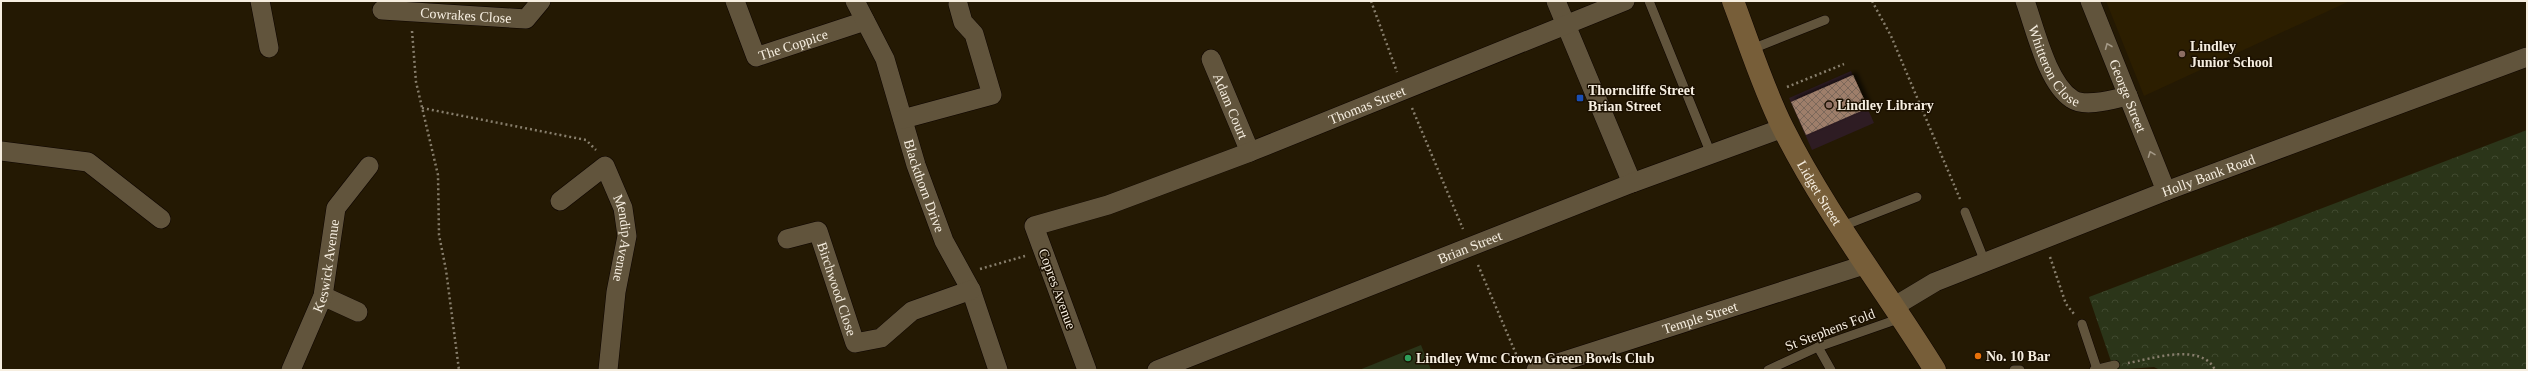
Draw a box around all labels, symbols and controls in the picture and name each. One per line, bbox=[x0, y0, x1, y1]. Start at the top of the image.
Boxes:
street label: Cowrakes Close bbox=[420, 5, 512, 26]
street label: Whitteron Close bbox=[2026, 23, 2082, 109]
street label: The Coppice bbox=[757, 26, 830, 63]
place label: Lindley Junior School bbox=[2190, 39, 2273, 70]
one-way arrow bbox=[2105, 43, 2113, 50]
marker: Lindley Junior School bbox=[2177, 49, 2187, 59]
street label: George Street bbox=[2107, 57, 2149, 134]
street label: Adam Court bbox=[1210, 71, 1251, 141]
street label: Thomas Street bbox=[1326, 83, 1408, 127]
place label: Thorncliffe Street Brian Street bbox=[1588, 83, 1695, 114]
marker: Thorncliffe Street Brian Street bbox=[1575, 93, 1585, 103]
place label: Lindley Library bbox=[1837, 98, 1934, 113]
marker: Lindley Library bbox=[1824, 100, 1834, 110]
street label: Blackthorn Drive bbox=[901, 137, 948, 234]
one-way arrow bbox=[2148, 151, 2156, 158]
street label: Holly Bank Road bbox=[2160, 151, 2257, 199]
street label: Lidget Street bbox=[1794, 158, 1845, 228]
street label: Mendip Avenue bbox=[611, 192, 635, 283]
street label: Keswick Avenue bbox=[309, 218, 342, 314]
street label: Brian Street bbox=[1436, 228, 1504, 266]
street label: Birchwood Close bbox=[815, 240, 860, 338]
street label: Copres Avenue bbox=[1035, 247, 1079, 331]
street label: Temple Street bbox=[1660, 298, 1739, 337]
street label: St Stephens Fold bbox=[1783, 306, 1877, 354]
place label: No. 10 Bar bbox=[1986, 349, 2050, 364]
place label: Lindley Wmc Crown Green Bowls Club bbox=[1416, 351, 1655, 366]
marker: No. 10 Bar bbox=[1973, 351, 1983, 361]
marker: Lindley Wmc Crown Green Bowls Club bbox=[1403, 353, 1413, 363]

